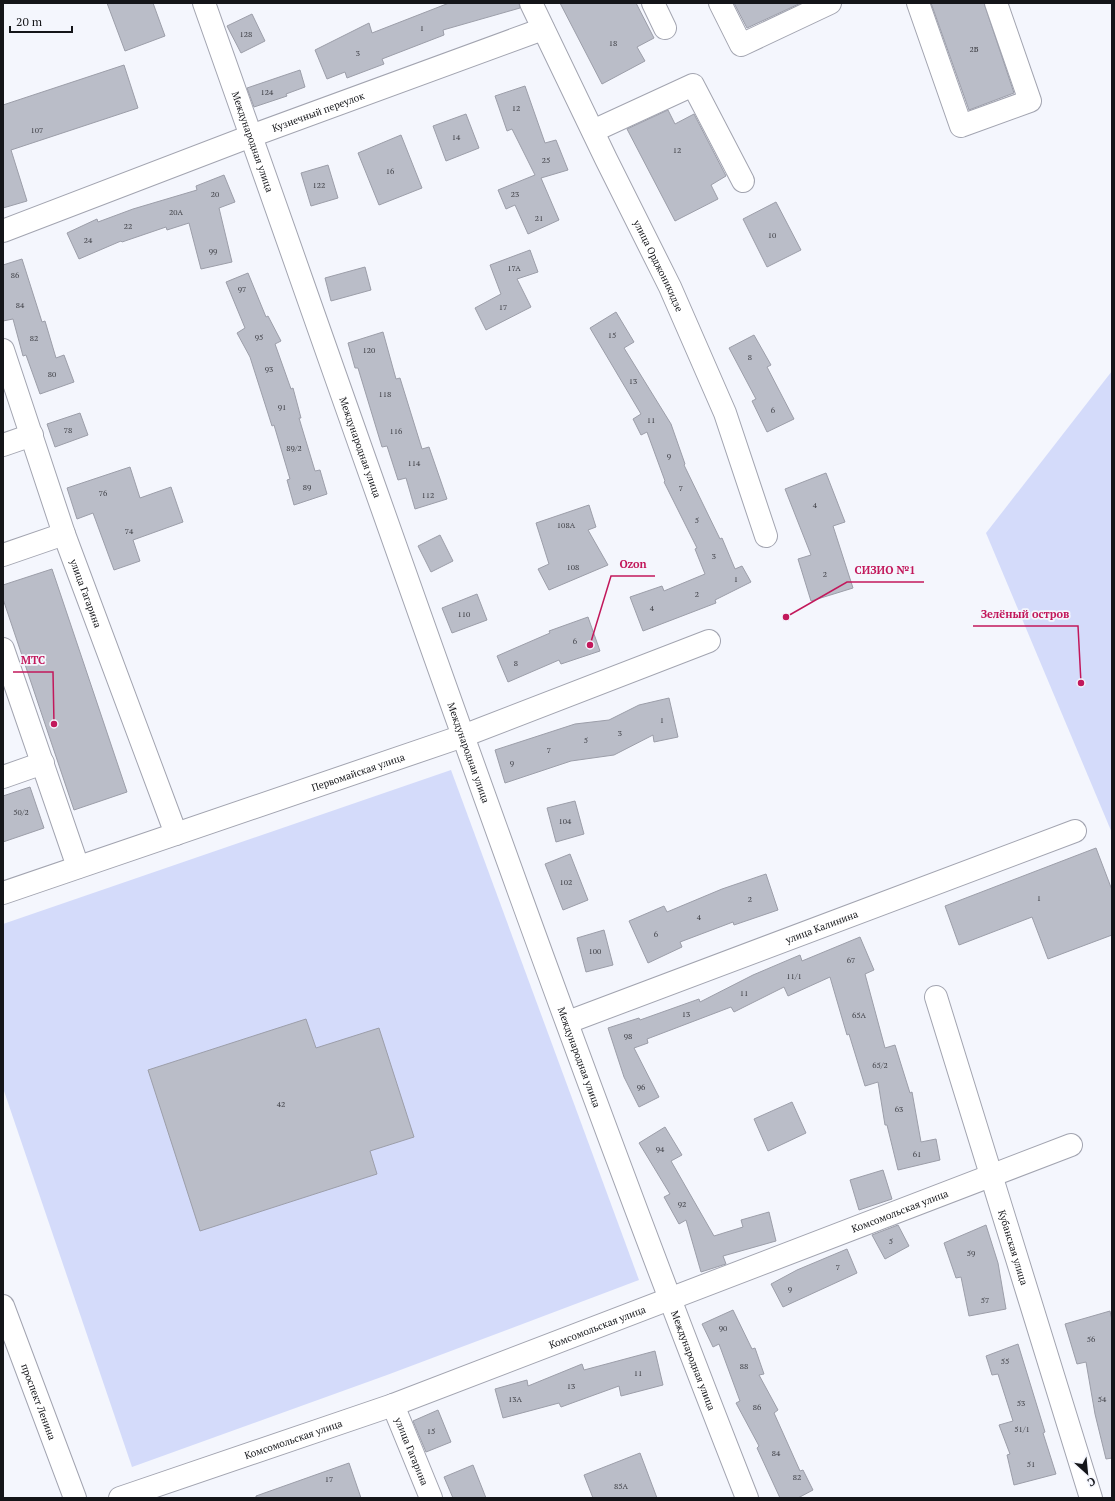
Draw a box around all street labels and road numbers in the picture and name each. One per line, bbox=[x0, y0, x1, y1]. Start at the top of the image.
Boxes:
street label: Кузнечный переулок bbox=[270, 88, 367, 134]
street label: Международная улица bbox=[229, 89, 277, 194]
street label: улица Орджоникидзе bbox=[630, 217, 686, 313]
street label: Международная улица bbox=[337, 395, 384, 499]
street label: улица Гагарина bbox=[67, 556, 105, 629]
street label: Международная улица bbox=[445, 700, 493, 805]
street label: Первомайская улица bbox=[310, 750, 406, 794]
street label: улица Калинина bbox=[783, 907, 860, 946]
street label: Международная улица bbox=[555, 1005, 604, 1109]
street label: Комсомольская улица bbox=[849, 1186, 950, 1235]
street label: Кубанская улица bbox=[996, 1208, 1031, 1286]
street label: Комсомольская улица bbox=[547, 1302, 647, 1351]
street label: Международная улица bbox=[668, 1309, 719, 1412]
street label: проспект Ленина bbox=[19, 1361, 59, 1442]
street label: улица Гагарина bbox=[392, 1414, 432, 1487]
street label: Комсомольская улица bbox=[243, 1416, 344, 1462]

